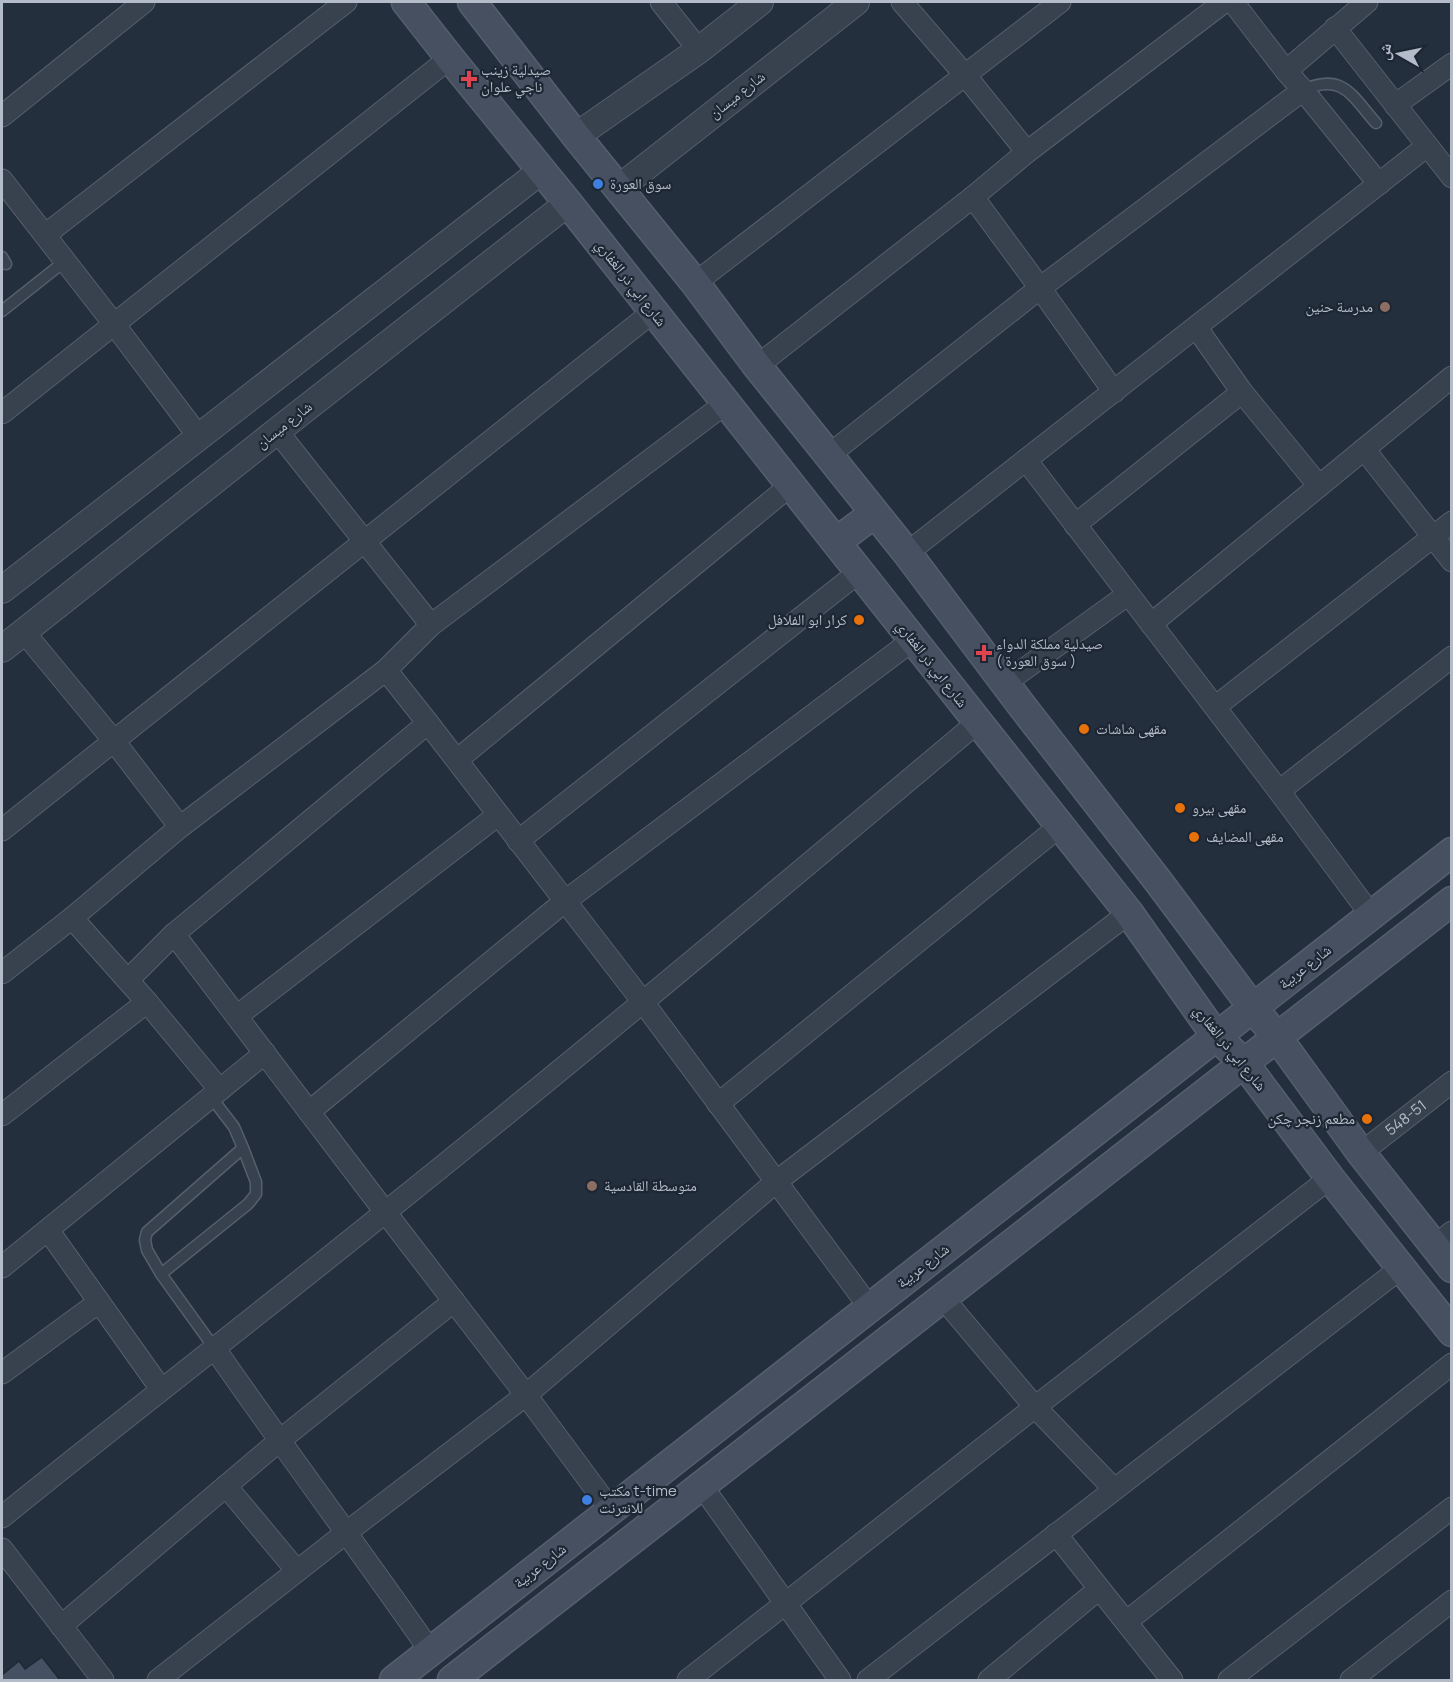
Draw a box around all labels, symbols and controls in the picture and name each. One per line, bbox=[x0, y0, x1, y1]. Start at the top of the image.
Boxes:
north arrow bbox=[1369, 24, 1429, 84]
text: ش bbox=[1372, 42, 1396, 62]
place label: صيدلية زينب ناجي علوان bbox=[481, 59, 551, 99]
street label: شارع ميسان bbox=[704, 66, 769, 123]
marker: صيدلية زينب ناجي علوان bbox=[462, 72, 476, 86]
place label: سوق العورة bbox=[610, 173, 672, 194]
marker: سوق العورة bbox=[591, 177, 605, 191]
street label: شارع ابي ذر الغفاري bbox=[589, 235, 672, 332]
place label: مدرسة حنين bbox=[1306, 296, 1373, 317]
marker: مدرسة حنين bbox=[1378, 300, 1392, 314]
street label: شارع ميسان bbox=[251, 396, 316, 453]
place label: كرار ابو الفلافل bbox=[768, 609, 847, 630]
marker: كرار ابو الفلافل bbox=[852, 613, 866, 627]
street label: شارع ابي ذر الغفاري bbox=[890, 616, 973, 713]
place label: صيدلية مملكة الدواء ( سوق العورة ) bbox=[996, 633, 1103, 671]
marker: صيدلية مملكة الدواء ( سوق العورة ) bbox=[977, 646, 991, 660]
place label: مقهى شاشات bbox=[1096, 718, 1167, 739]
marker: مقهى شاشات bbox=[1077, 722, 1091, 736]
place label: مقهى بيرو bbox=[1192, 797, 1246, 818]
marker: مقهى بيرو bbox=[1173, 801, 1187, 815]
place label: مقهى المضايف bbox=[1206, 826, 1284, 847]
marker: مقهى المضايف bbox=[1187, 830, 1201, 844]
street label: شارع عربية bbox=[1274, 939, 1335, 994]
street label: شارع ابي ذر الغفاري bbox=[1188, 1000, 1272, 1096]
street label: 548-51 bbox=[1381, 1095, 1431, 1140]
place label: مطعم زنجر چكن bbox=[1267, 1108, 1355, 1129]
marker: مطعم زنجر چكن bbox=[1360, 1112, 1374, 1126]
place label: متوسطة القادسية bbox=[604, 1175, 697, 1196]
marker: متوسطة القادسية bbox=[585, 1179, 599, 1193]
street label: شارع عربية bbox=[892, 1238, 953, 1293]
place label: مكتب t-time للانترنت bbox=[599, 1480, 677, 1518]
marker: مكتب t-time للانترنت bbox=[580, 1493, 594, 1507]
street label: شارع عربية bbox=[509, 1538, 570, 1593]

